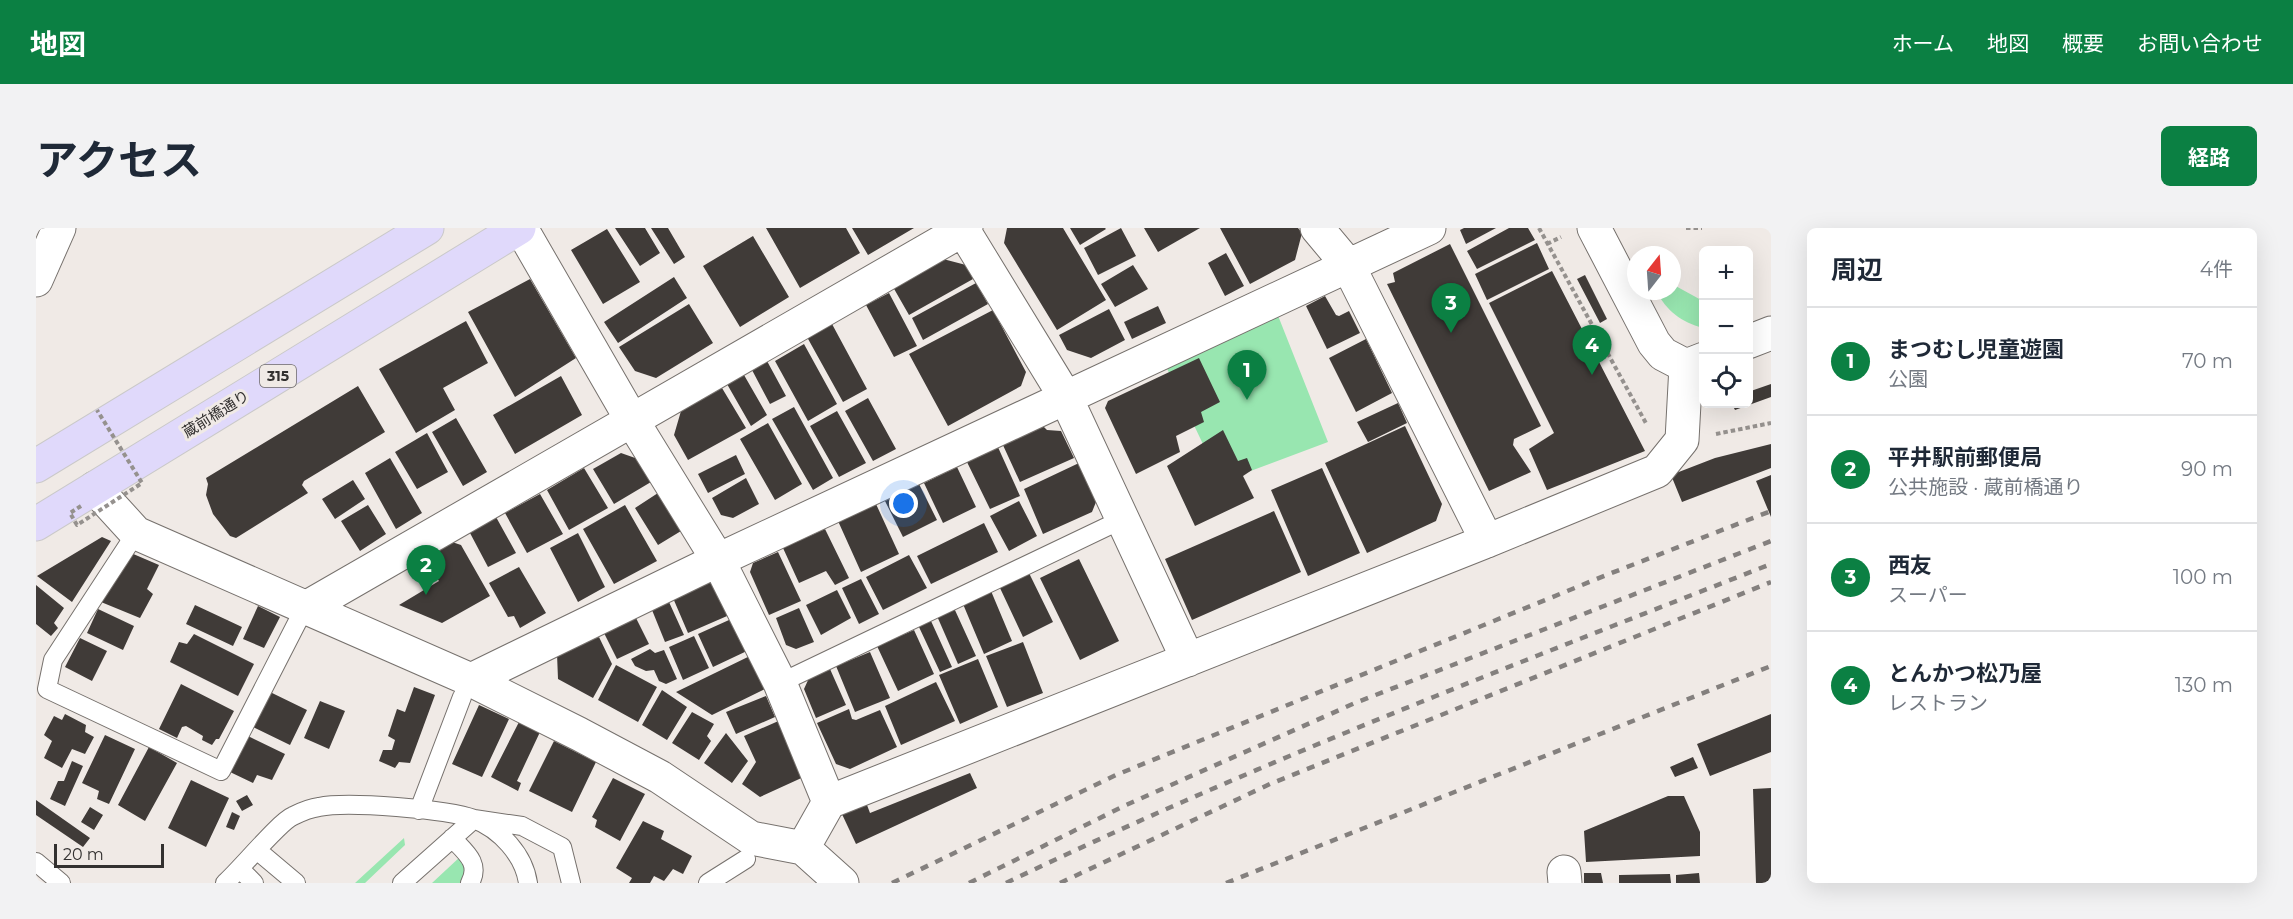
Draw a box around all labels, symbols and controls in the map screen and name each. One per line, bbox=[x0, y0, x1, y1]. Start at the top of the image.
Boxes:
text: 地図 bbox=[30, 27, 86, 61]
text: ホーム bbox=[1892, 31, 1954, 56]
text: 地図 bbox=[1987, 31, 2029, 56]
text: 概要 bbox=[2062, 31, 2104, 56]
text: お問い合わせ bbox=[2137, 31, 2263, 56]
button: 経路 bbox=[2161, 126, 2257, 186]
text: アクセス bbox=[36, 134, 202, 186]
north arrow bbox=[1627, 246, 1681, 300]
map controls bbox=[1699, 246, 1753, 408]
button: + bbox=[1699, 246, 1753, 300]
text: 周辺 bbox=[1831, 254, 1883, 286]
text: 4件 bbox=[2200, 257, 2233, 281]
pin: 3 bbox=[1432, 284, 1470, 333]
button: − bbox=[1699, 300, 1753, 354]
pin: 4 bbox=[1572, 326, 1612, 375]
text: まつむし児童遊園 bbox=[1888, 336, 2064, 363]
text: 1 bbox=[1847, 349, 1854, 373]
text: 70 m bbox=[2182, 349, 2233, 373]
pin: 1 bbox=[1228, 350, 1266, 400]
button: locate bbox=[1699, 354, 1753, 408]
road number: 315 bbox=[260, 365, 296, 387]
text: 公園 bbox=[1888, 367, 1928, 391]
street label: 蔵前橋通り bbox=[179, 386, 253, 442]
text: 平井駅前郵便局 bbox=[1888, 444, 2042, 471]
text: 2 bbox=[1845, 457, 1856, 481]
text: 90 m bbox=[2181, 457, 2233, 481]
text: 公共施設 · 蔵前橋通り bbox=[1888, 475, 2084, 499]
your location bbox=[889, 489, 918, 518]
pin: 2 bbox=[406, 546, 446, 595]
text: 西友 bbox=[1888, 552, 1932, 579]
text: 3 bbox=[1845, 565, 1856, 589]
text: 100 m bbox=[2173, 565, 2233, 589]
text: スーパー bbox=[1888, 583, 1968, 607]
text: とんかつ松乃屋 bbox=[1888, 660, 2042, 687]
text: 4 bbox=[1844, 673, 1857, 697]
text: 130 m bbox=[2175, 673, 2233, 697]
text: レストラン bbox=[1888, 691, 1988, 715]
scale bar bbox=[54, 841, 164, 868]
text: 20 m bbox=[63, 845, 104, 864]

